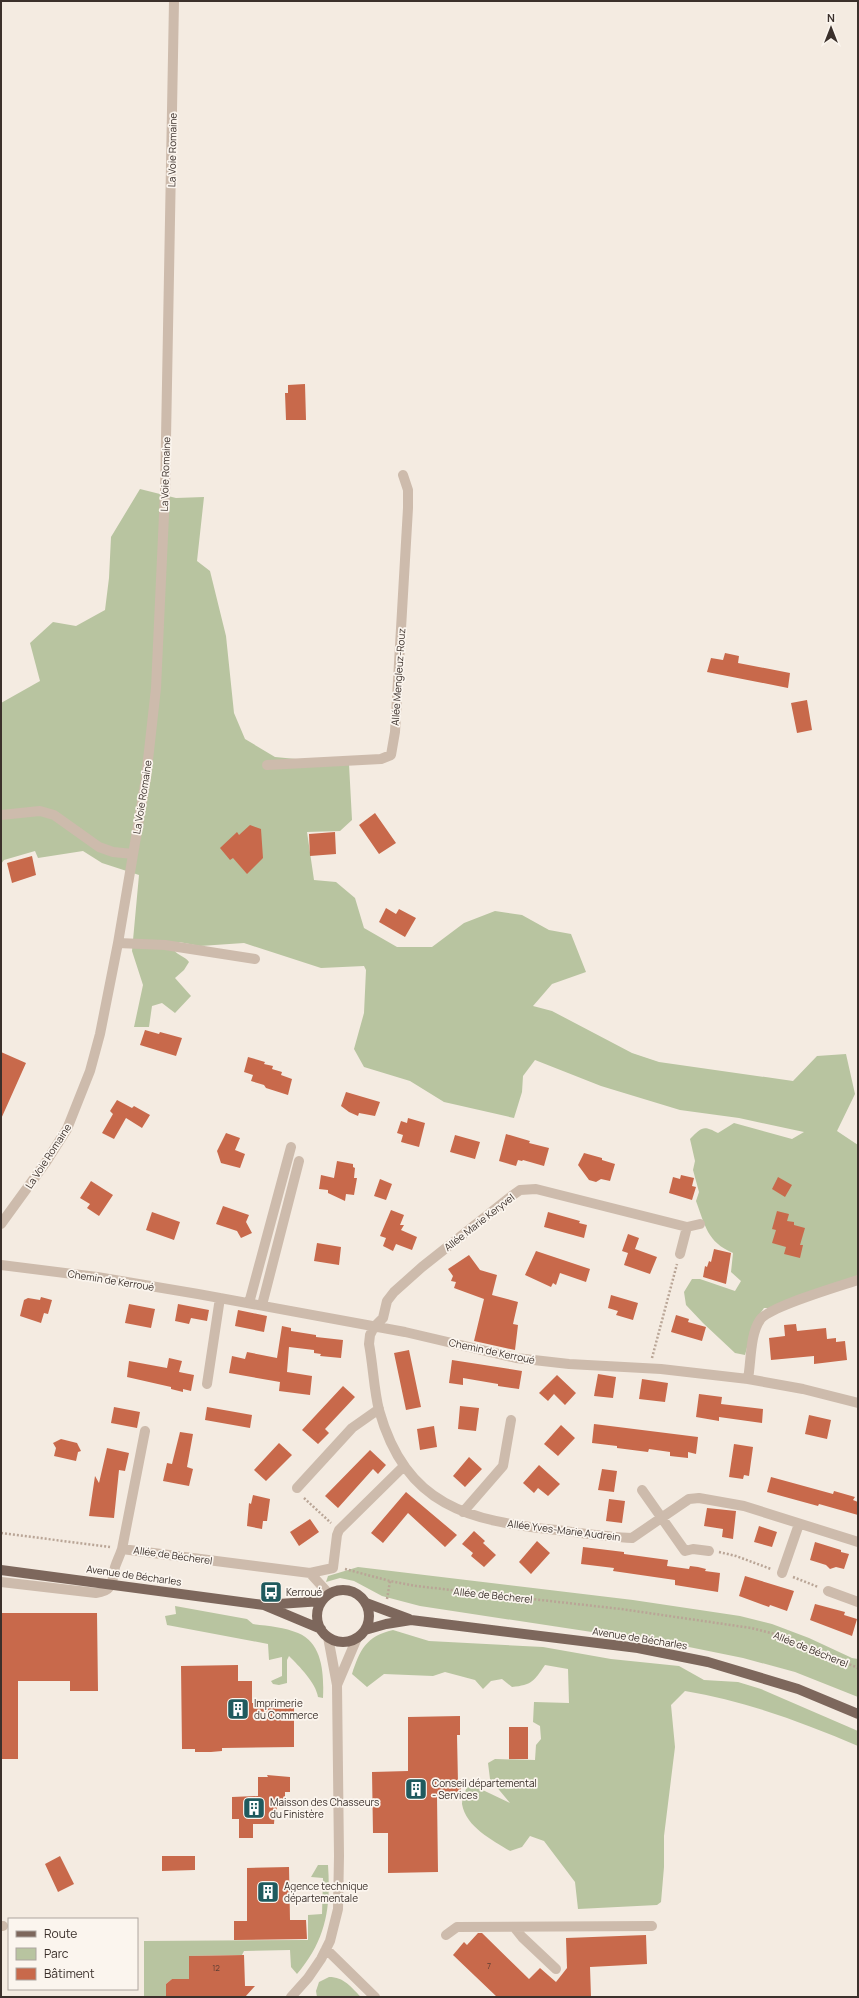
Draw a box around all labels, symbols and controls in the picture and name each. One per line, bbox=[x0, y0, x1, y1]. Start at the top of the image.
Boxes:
north arrow bbox=[811, 8, 851, 48]
text: N bbox=[827, 10, 835, 25]
street label: La Voie Romaine bbox=[164, 112, 180, 187]
street label: La Voie Romaine bbox=[157, 436, 173, 511]
street label: Allée Mengleuz-Rouz bbox=[388, 628, 408, 726]
street label: La Voie Romaine bbox=[129, 759, 155, 835]
street label: La Voie Romaine bbox=[22, 1121, 74, 1191]
street label: Allée Marie Keryvel bbox=[441, 1190, 517, 1254]
street label: Chemin de Kerroué bbox=[67, 1266, 155, 1294]
street label: Chemin de Kerroué bbox=[448, 1335, 536, 1367]
street label: Allée Yves-Marie Audrein bbox=[507, 1516, 621, 1544]
street label: Allée de Bécherel bbox=[133, 1543, 213, 1567]
street label: Avenue de Bécharles bbox=[85, 1561, 183, 1589]
bus stop icon: Kerroué bbox=[258, 1579, 284, 1605]
street label: Allée de Bécherel bbox=[453, 1584, 533, 1606]
place label: Kerroué bbox=[286, 1585, 322, 1599]
street label: Avenue de Bécharles bbox=[591, 1624, 689, 1652]
street label: Allée de Bécherel bbox=[772, 1628, 850, 1670]
building icon: Imprimerie du Commerce bbox=[225, 1696, 251, 1722]
place label: Imprimerie du Commerce bbox=[254, 1696, 319, 1722]
building icon: Conseil départemental - Services bbox=[403, 1776, 429, 1802]
place label: Conseil départemental - Services bbox=[432, 1776, 537, 1802]
building icon: Maisson des Chasseurs du Finistère bbox=[241, 1795, 267, 1821]
place label: Maisson des Chasseurs du Finistère bbox=[270, 1795, 379, 1821]
building icon: Agence technique départementale bbox=[255, 1879, 281, 1905]
place label: Agence technique départementale bbox=[284, 1879, 368, 1905]
legend bbox=[8, 1918, 138, 1990]
text: Route bbox=[44, 1925, 77, 1942]
text: Parc bbox=[44, 1945, 69, 1962]
house number: 7 bbox=[487, 1960, 491, 1971]
house number: 12 bbox=[212, 1962, 220, 1973]
text: Bâtiment bbox=[44, 1965, 95, 1982]

